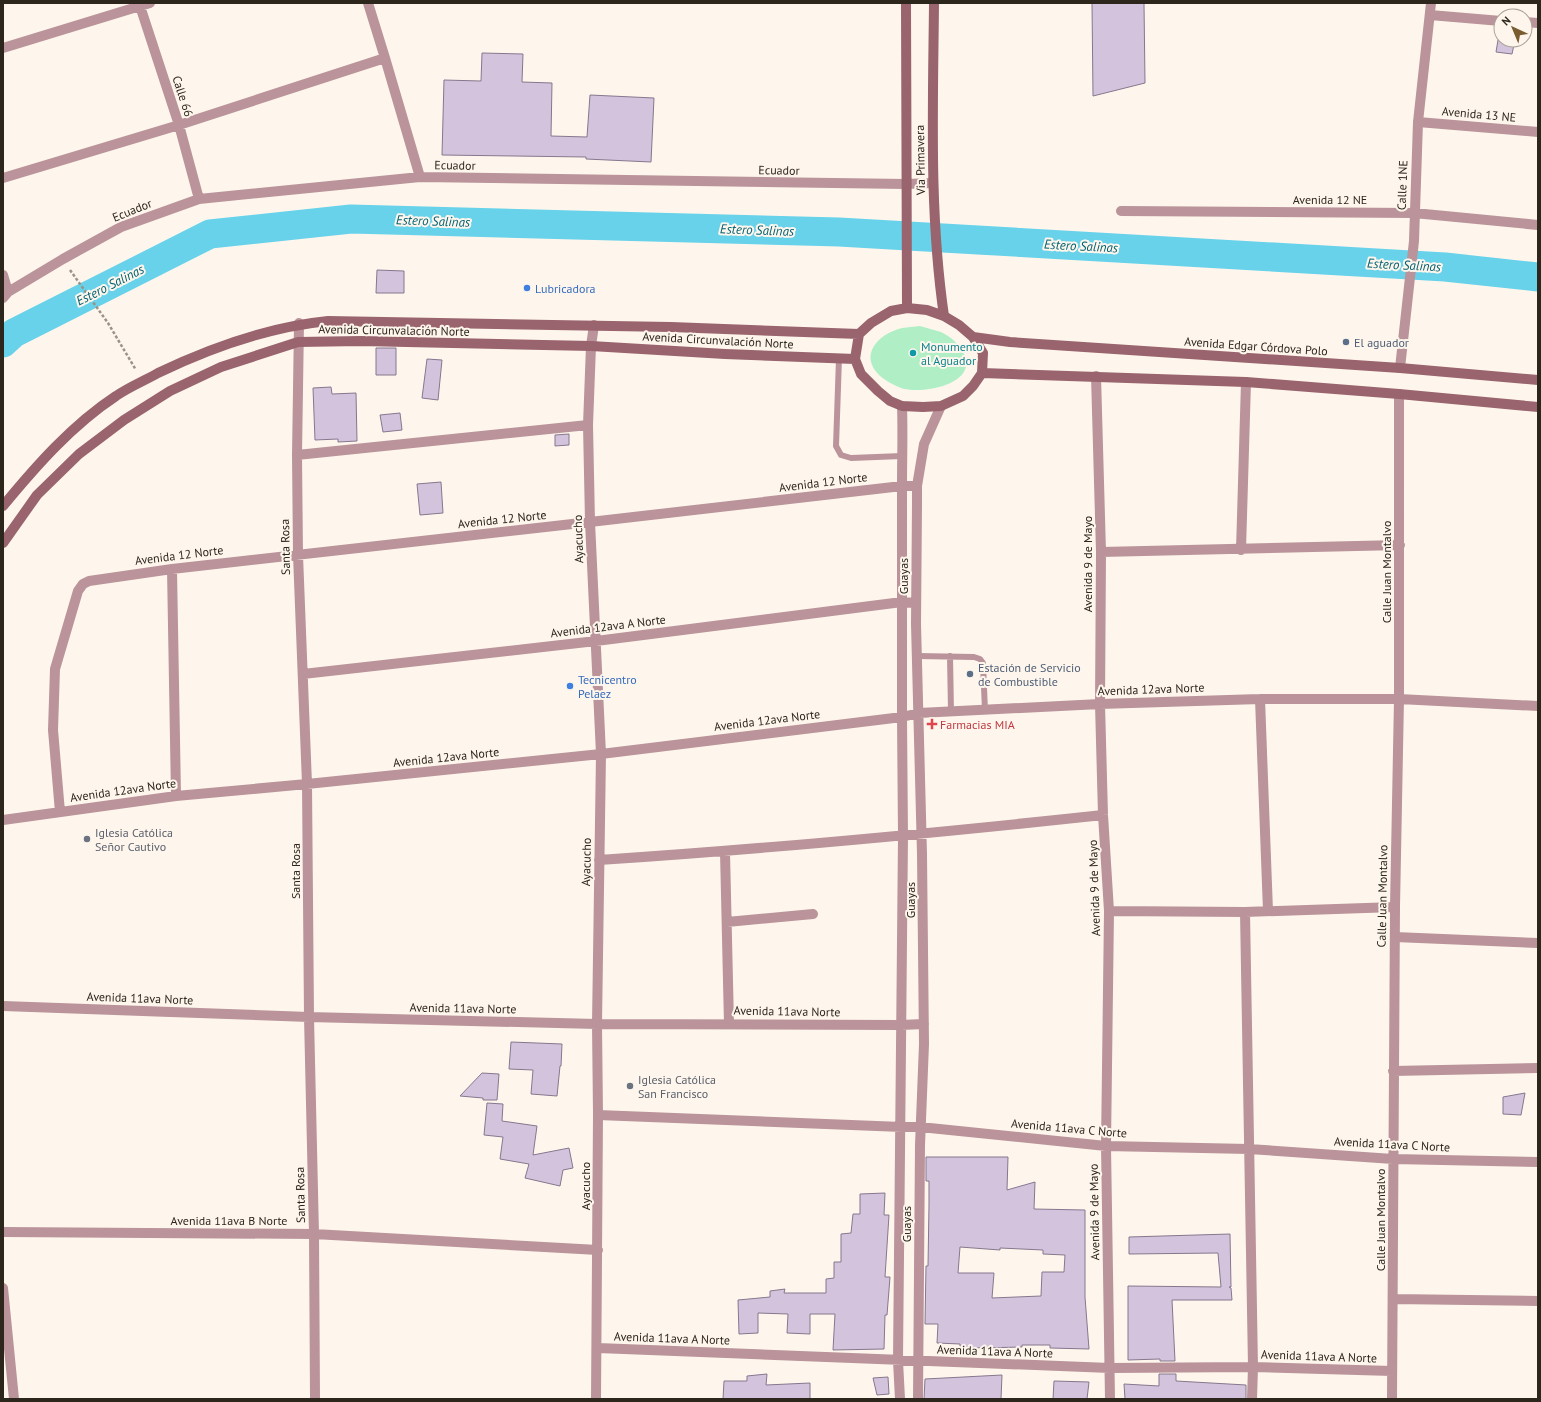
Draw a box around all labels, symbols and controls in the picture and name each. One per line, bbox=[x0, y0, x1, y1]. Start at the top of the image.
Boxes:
north arrow bbox=[1493, 8, 1533, 48]
text: N bbox=[1499, 13, 1514, 28]
street label: Calle 66 bbox=[169, 74, 197, 118]
street label: Avenida 13 NE bbox=[1441, 103, 1517, 125]
street label: Via Primavera bbox=[912, 125, 928, 196]
street label: Ecuador bbox=[434, 157, 476, 173]
street label: Calle 1NE bbox=[1394, 160, 1410, 210]
street label: Ecuador bbox=[758, 162, 800, 178]
street label: Avenida 12 NE bbox=[1293, 192, 1367, 207]
street label: Ecuador bbox=[110, 195, 154, 225]
water label: Estero Salinas bbox=[396, 211, 471, 231]
water label: Estero Salinas bbox=[720, 220, 795, 240]
water label: Estero Salinas bbox=[1044, 236, 1119, 256]
water label: Estero Salinas bbox=[1367, 255, 1442, 275]
water label: Estero Salinas bbox=[73, 260, 148, 309]
place label: Lubricadora bbox=[535, 281, 596, 296]
marker: Lubricadora bbox=[522, 283, 532, 293]
street label: Avenida Circunvalación Norte bbox=[318, 321, 470, 339]
street label: Avenida Circunvalación Norte bbox=[642, 329, 794, 351]
street label: Avenida Edgar Córdova Polo bbox=[1184, 334, 1328, 358]
place label: El aguador bbox=[1354, 335, 1409, 350]
marker: El aguador bbox=[1341, 337, 1351, 347]
place label: Monumento al Aguador bbox=[921, 339, 983, 368]
marker: Monumento al Aguador bbox=[908, 348, 918, 358]
street label: Avenida 12 Norte bbox=[778, 469, 868, 495]
street label: Avenida 12 Norte bbox=[457, 507, 547, 531]
street label: Ayacucho bbox=[570, 515, 586, 563]
street label: Avenida 9 de Mayo bbox=[1080, 516, 1095, 612]
street label: Santa Rosa bbox=[277, 519, 293, 575]
street label: Calle Juan Montalvo bbox=[1379, 521, 1394, 623]
street label: Avenida 12 Norte bbox=[134, 542, 224, 568]
street label: Guayas bbox=[896, 558, 911, 594]
street label: Avenida 12ava A Norte bbox=[549, 611, 667, 641]
place label: Estación de Servicio de Combustible bbox=[978, 660, 1081, 689]
marker: Estación de Servicio de Combustible bbox=[965, 669, 975, 679]
place label: Tecnicentro Pelaez bbox=[578, 672, 637, 701]
street label: Avenida 12ava Norte bbox=[1097, 680, 1205, 698]
marker: Tecnicentro Pelaez bbox=[565, 681, 575, 691]
street label: Avenida 12ava Norte bbox=[713, 706, 821, 734]
place label: Farmacias MIA bbox=[940, 717, 1015, 732]
marker: Farmacias MIA bbox=[927, 719, 937, 729]
street label: Avenida 12ava Norte bbox=[392, 744, 500, 770]
street label: Avenida 12ava Norte bbox=[69, 775, 177, 805]
place label: Iglesia Católica Señor Cautivo bbox=[95, 825, 173, 854]
marker: Iglesia Católica Señor Cautivo bbox=[82, 834, 92, 844]
street label: Ayacucho bbox=[578, 838, 594, 886]
street label: Avenida 9 de Mayo bbox=[1085, 839, 1103, 937]
street label: Santa Rosa bbox=[288, 843, 303, 899]
street label: Calle Juan Montalvo bbox=[1374, 845, 1390, 947]
street label: Guayas bbox=[903, 882, 918, 918]
street label: Avenida 11ava Norte bbox=[86, 989, 194, 1007]
street label: Avenida 11ava Norte bbox=[410, 1000, 516, 1016]
street label: Avenida 11ava Norte bbox=[734, 1003, 840, 1019]
place label: Iglesia Católica San Francisco bbox=[638, 1072, 716, 1101]
marker: Iglesia Católica San Francisco bbox=[625, 1081, 635, 1091]
street label: Avenida 11ava C Norte bbox=[1010, 1115, 1128, 1141]
street label: Avenida 11ava C Norte bbox=[1334, 1133, 1450, 1155]
street label: Ayacucho bbox=[578, 1162, 593, 1210]
street label: Avenida 9 de Mayo bbox=[1086, 1164, 1102, 1260]
street label: Santa Rosa bbox=[292, 1167, 308, 1223]
street label: Calle Juan Montalvo bbox=[1373, 1169, 1388, 1271]
street label: Guayas bbox=[899, 1206, 914, 1242]
street label: Avenida 11ava B Norte bbox=[171, 1213, 287, 1228]
street label: Avenida 11ava A Norte bbox=[614, 1328, 730, 1348]
street label: Avenida 11ava A Norte bbox=[937, 1341, 1053, 1361]
street label: Avenida 11ava A Norte bbox=[1261, 1346, 1377, 1366]

